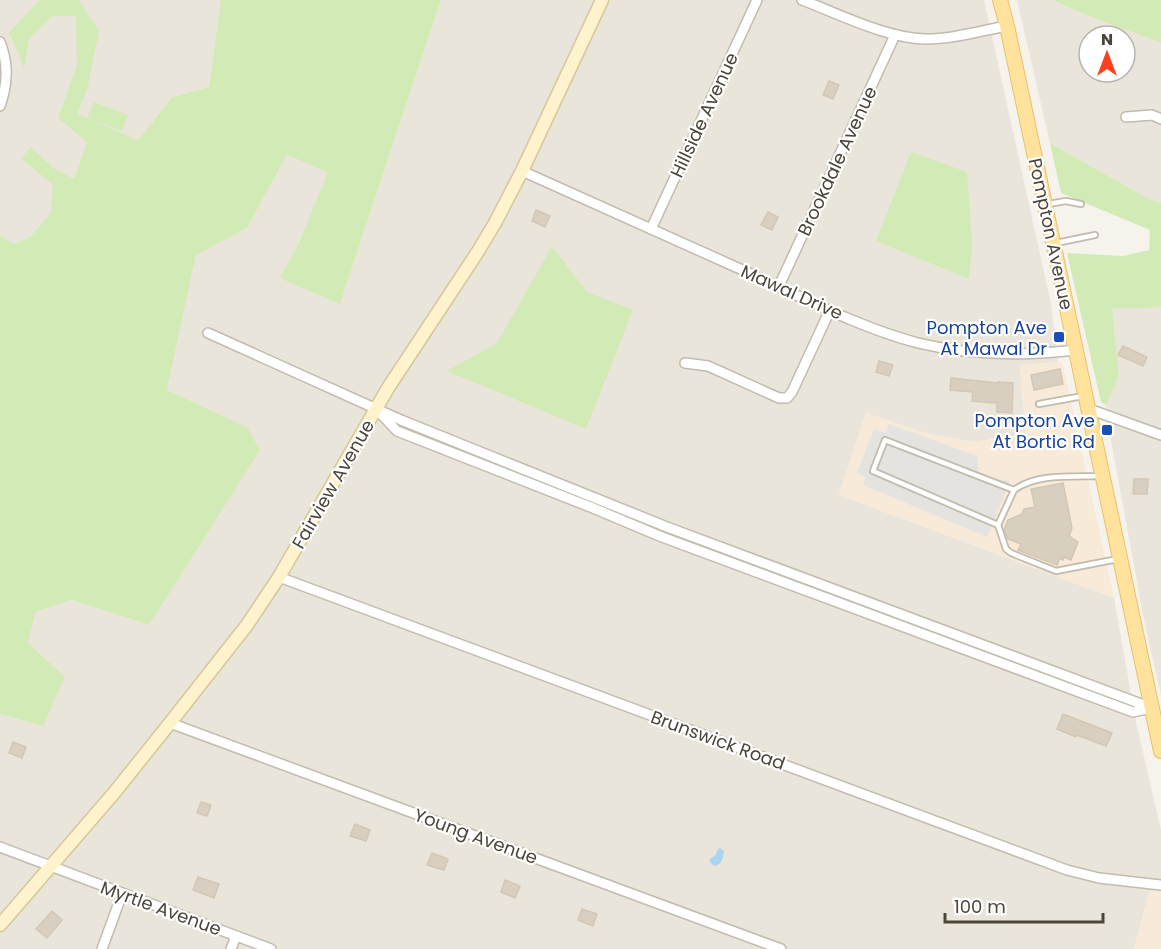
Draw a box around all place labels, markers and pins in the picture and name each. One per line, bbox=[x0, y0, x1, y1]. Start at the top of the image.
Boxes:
place label: Pompton Ave At Mawal Dr bbox=[927, 315, 1047, 361]
marker: Pompton Ave At Mawal Dr bbox=[1052, 330, 1066, 344]
place label: Pompton Ave At Bortic Rd bbox=[975, 408, 1095, 454]
marker: Pompton Ave At Bortic Rd bbox=[1100, 423, 1114, 437]

